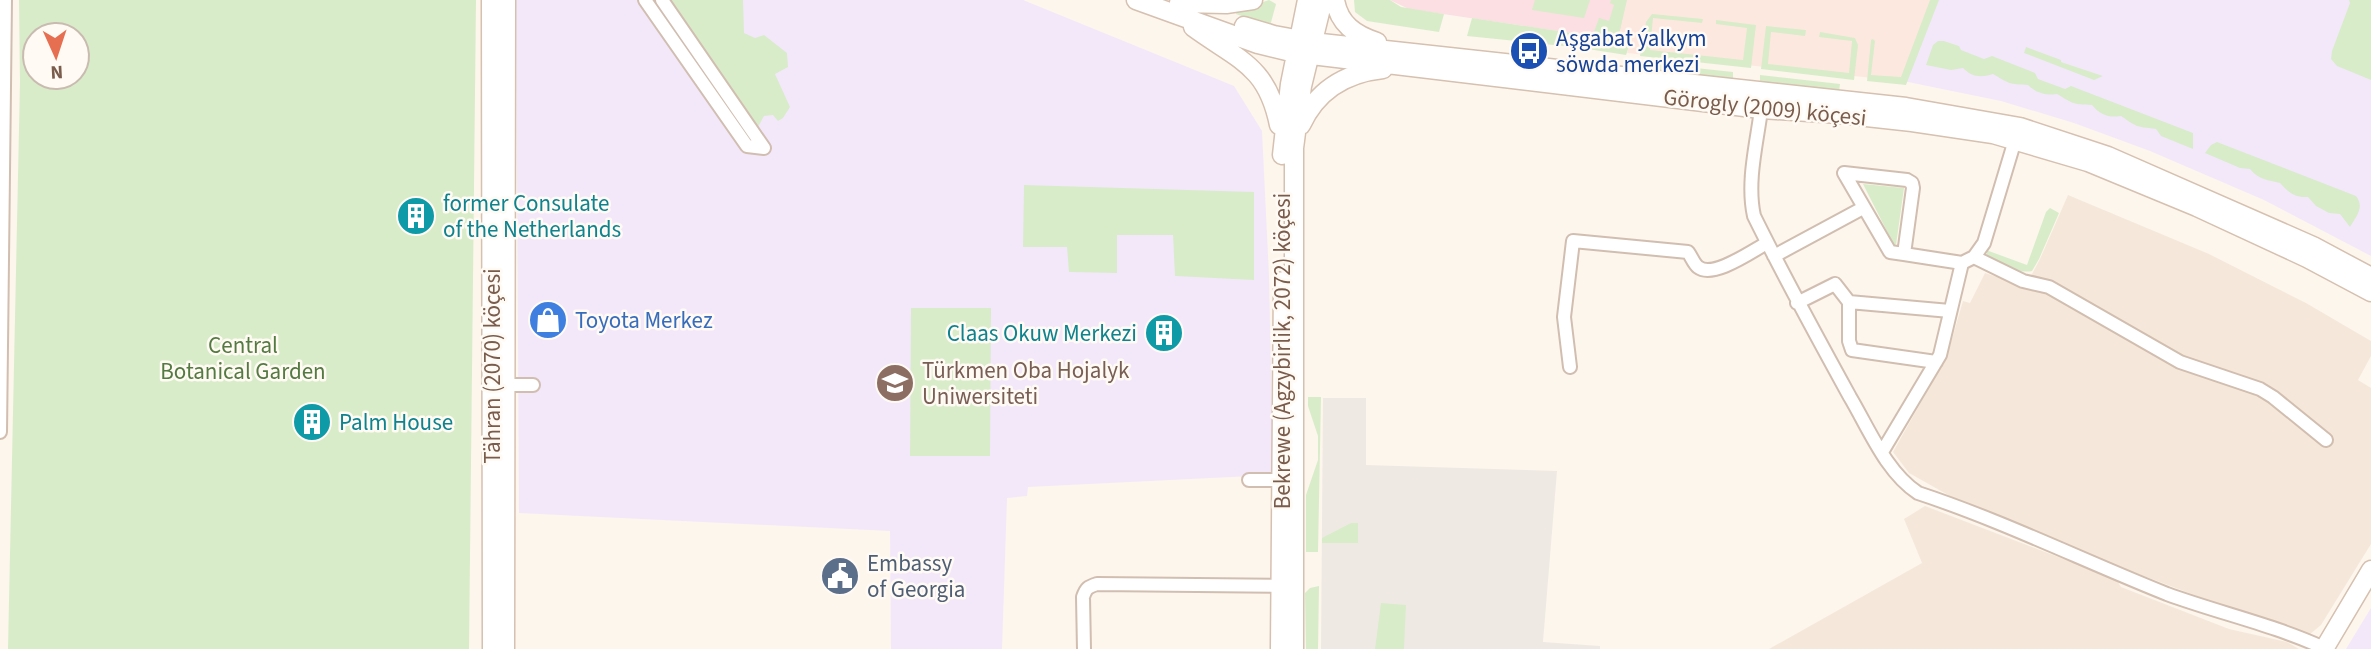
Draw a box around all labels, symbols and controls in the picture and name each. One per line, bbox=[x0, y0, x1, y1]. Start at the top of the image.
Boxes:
north arrow bbox=[21, 21, 91, 91]
place label: Aşgabat ýalkym söwda merkezi bbox=[1556, 22, 1706, 81]
bus stop icon: Aşgabat ýalkym söwda merkezi bbox=[1508, 30, 1550, 72]
text: N bbox=[50, 58, 64, 85]
street label: Görogly (2009) köçesi bbox=[1662, 80, 1868, 135]
place label: former Consulate of the Netherlands bbox=[443, 187, 621, 246]
street label: Bekrewe (Agzybirlik, 2072) köçesi bbox=[1266, 193, 1299, 509]
building icon: former Consulate of the Netherlands bbox=[395, 195, 437, 237]
street label: Tähran (2070) köçesi bbox=[476, 268, 509, 464]
shop icon: Toyota Merkez bbox=[527, 299, 569, 341]
place label: Toyota Merkez bbox=[575, 304, 713, 337]
building icon: Claas Okuw Merkezi bbox=[1143, 312, 1185, 354]
place label: Claas Okuw Merkezi bbox=[947, 317, 1137, 350]
park label: Central Botanical Garden bbox=[160, 329, 326, 388]
place label: Türkmen Oba Hojalyk Uniwersiteti bbox=[922, 354, 1130, 413]
school or university icon: Türkmen Oba Hojalyk Uniwersiteti bbox=[874, 362, 916, 404]
building icon: Palm House bbox=[291, 401, 333, 443]
place label: Palm House bbox=[339, 406, 453, 439]
place label: Embassy of Georgia bbox=[867, 547, 965, 606]
public building icon: Embassy of Georgia bbox=[819, 555, 861, 597]

